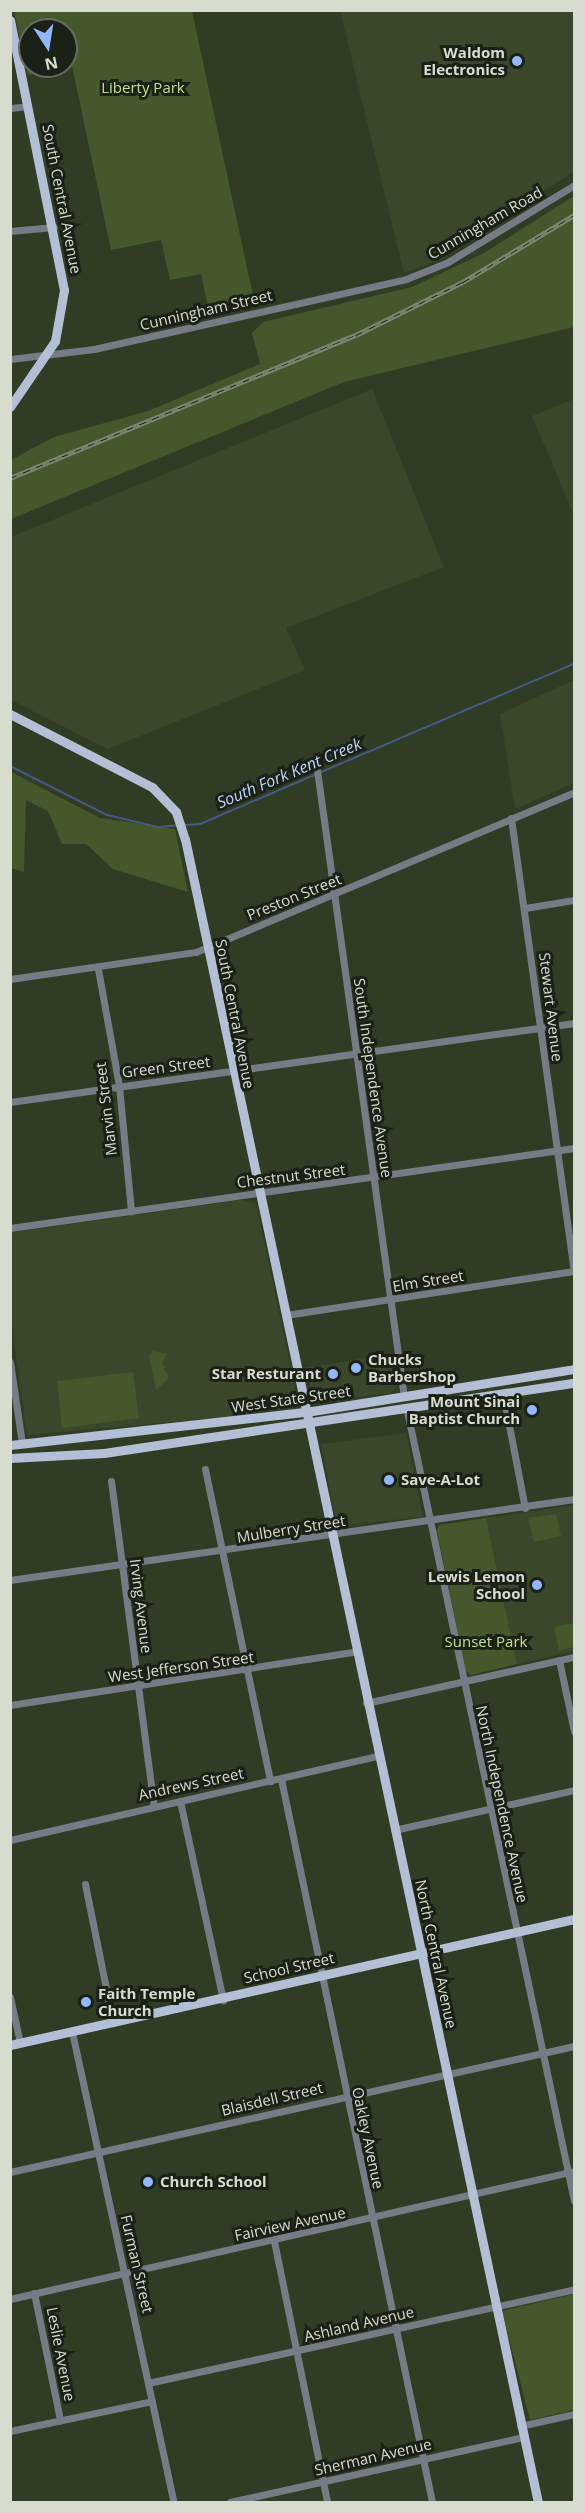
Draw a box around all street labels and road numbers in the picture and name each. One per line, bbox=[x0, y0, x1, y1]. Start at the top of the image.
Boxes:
street label: South Central Avenue bbox=[39, 123, 85, 275]
street label: Cunningham Road bbox=[425, 183, 545, 263]
street label: Cunningham Street bbox=[138, 286, 274, 334]
street label: Preston Street bbox=[244, 870, 344, 924]
street label: South Central Avenue bbox=[212, 938, 258, 1090]
street label: Stewart Avenue bbox=[535, 952, 567, 1062]
street label: South Independence Avenue bbox=[350, 977, 396, 1179]
street label: Green Street bbox=[121, 1053, 211, 1081]
street label: Marvin Street bbox=[91, 1061, 121, 1157]
street label: Chestnut Street bbox=[236, 1160, 346, 1192]
street label: Elm Street bbox=[391, 1266, 465, 1296]
street label: West State Street bbox=[230, 1382, 352, 1416]
street label: Mulberry Street bbox=[235, 1512, 347, 1546]
street label: Irving Avenue bbox=[126, 1558, 156, 1654]
street label: West Jefferson Street bbox=[107, 1648, 255, 1686]
street label: North Independence Avenue bbox=[472, 1704, 532, 1904]
street label: Andrews Street bbox=[137, 1764, 245, 1804]
street label: North Central Avenue bbox=[411, 1878, 461, 2030]
street label: School Street bbox=[242, 1949, 336, 1987]
street label: Blaisdell Street bbox=[219, 2079, 325, 2119]
street label: Oakley Avenue bbox=[348, 2085, 388, 2191]
street label: Fairview Avenue bbox=[233, 2203, 347, 2245]
street label: Furman Street bbox=[117, 2213, 157, 2315]
street label: Ashland Avenue bbox=[302, 2303, 416, 2345]
street label: Leslie Avenue bbox=[43, 2305, 79, 2403]
street label: Sherman Avenue bbox=[313, 2435, 433, 2479]

